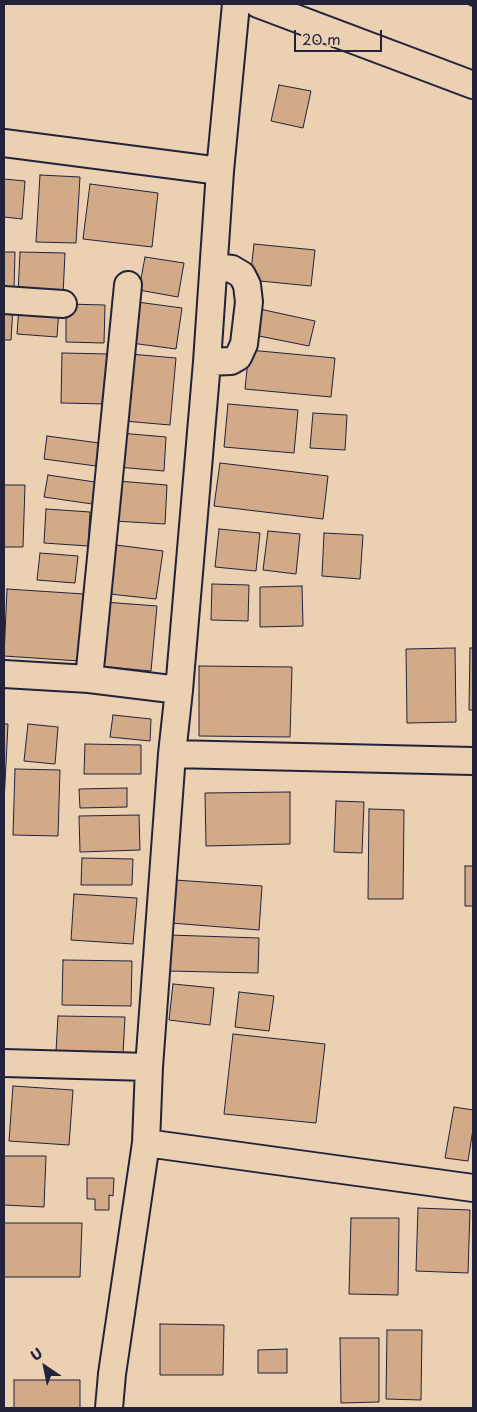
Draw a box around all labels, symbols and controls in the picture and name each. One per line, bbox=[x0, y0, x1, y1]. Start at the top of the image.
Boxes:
scale bar bbox=[297, 20, 384, 52]
text: 20 m bbox=[302, 27, 341, 50]
north arrow bbox=[20, 1342, 70, 1392]
text: U bbox=[26, 1342, 47, 1366]

